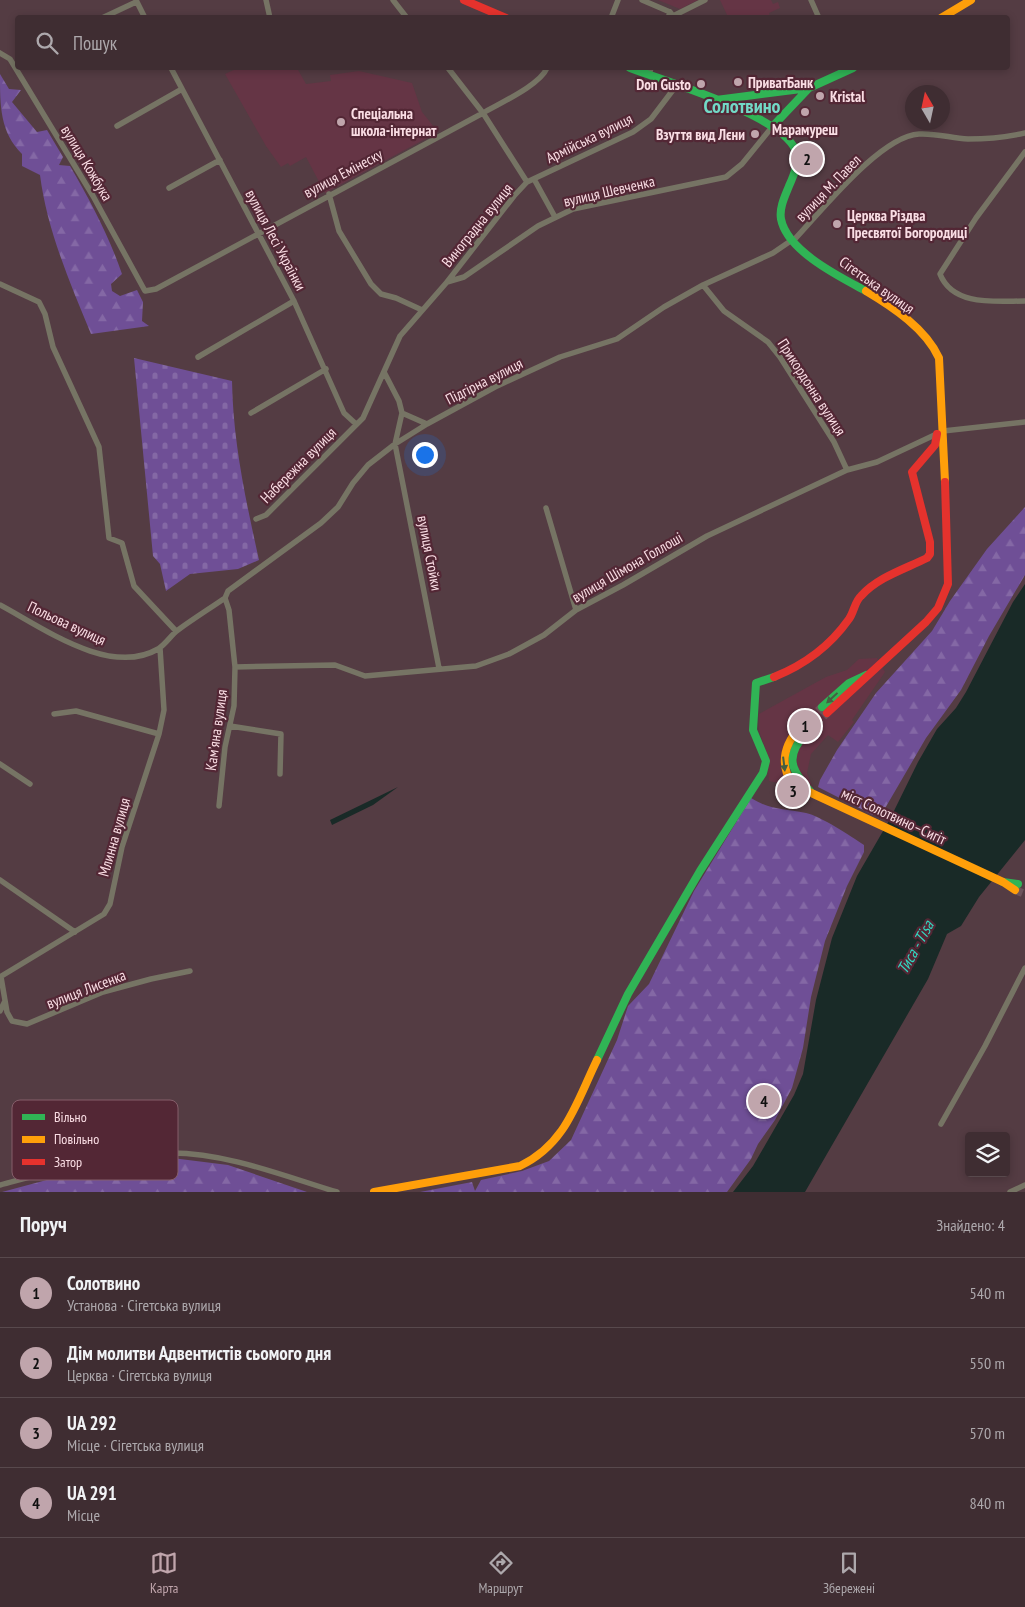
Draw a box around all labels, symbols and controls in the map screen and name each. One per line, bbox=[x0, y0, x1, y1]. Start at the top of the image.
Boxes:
search box bbox=[15, 15, 1010, 70]
icon: search bbox=[33, 29, 61, 57]
text: Пошук bbox=[73, 31, 117, 55]
place label: ПриватБанк bbox=[748, 73, 814, 92]
place label: Don Gusto bbox=[636, 75, 691, 94]
marker: ПриватБанк bbox=[732, 76, 744, 88]
marker: Don Gusto bbox=[695, 78, 707, 90]
north arrow bbox=[905, 85, 950, 130]
place label: Kristal bbox=[830, 87, 865, 106]
marker: Kristal bbox=[814, 90, 826, 102]
district label: Солотвино bbox=[704, 93, 781, 119]
place label: Спеціальна школа-інтернат bbox=[351, 104, 437, 140]
marker: Марамуреш bbox=[799, 106, 811, 118]
street label: Армійська вулиця bbox=[543, 109, 636, 167]
marker: Спеціальна школа-інтернат bbox=[335, 116, 347, 128]
place label: Марамуреш bbox=[772, 120, 838, 139]
street label: вулиця Кожбука bbox=[57, 122, 117, 204]
place label: Взуття вид Лєни bbox=[656, 125, 745, 144]
marker: Взуття вид Лєни bbox=[749, 128, 761, 140]
pin: 2 bbox=[791, 140, 823, 178]
street label: вулиця Емінеску bbox=[300, 144, 386, 202]
street label: вулиця М. Павел bbox=[791, 150, 865, 226]
street label: вулиця Шевченка bbox=[562, 171, 656, 211]
street label: Виноградна вулиця bbox=[437, 179, 517, 271]
street label: вулиця Лесі Українки bbox=[241, 186, 311, 294]
place label: Церква Різдва Пресвятої Богородиці bbox=[847, 206, 967, 242]
marker: Церква Різдва Пресвятої Богородиці bbox=[831, 218, 843, 230]
street label: Сігетська вулиця bbox=[836, 252, 919, 318]
street label: Прикордонна вулиця bbox=[774, 335, 850, 439]
street label: Підгірна вулиця bbox=[442, 353, 526, 409]
street label: Набережна вулиця bbox=[256, 423, 340, 507]
your location bbox=[412, 442, 438, 468]
street label: вулиця Стойки bbox=[413, 514, 447, 592]
street label: вулиця Шімона Голлоші bbox=[568, 528, 686, 606]
street label: Польова вулиця bbox=[25, 597, 109, 650]
street label: Камʼяна вулиця bbox=[201, 688, 231, 772]
one-way arrow bbox=[826, 692, 838, 704]
pin: 1 bbox=[789, 707, 821, 745]
one-way arrow bbox=[780, 756, 788, 772]
pin: 3 bbox=[777, 772, 809, 810]
street label: міст Солотвино–Сигіт bbox=[839, 783, 950, 849]
street label: Млинна вулиця bbox=[94, 795, 134, 879]
water label: Тиса - Tisa bbox=[892, 916, 938, 977]
street label: вулиця Лисенка bbox=[44, 965, 128, 1013]
pin: 4 bbox=[748, 1082, 780, 1120]
legend bbox=[12, 1100, 178, 1180]
text: Вільно bbox=[54, 1108, 87, 1126]
text: Повільно bbox=[54, 1130, 99, 1148]
map controls bbox=[965, 1132, 1010, 1177]
button: layers bbox=[965, 1132, 1010, 1177]
text: Затор bbox=[54, 1153, 82, 1171]
text: Поруч bbox=[20, 1211, 67, 1238]
text: Знайдено: 4 bbox=[936, 1215, 1005, 1235]
text: Солотвино bbox=[67, 1271, 140, 1295]
text: 1 bbox=[32, 1283, 40, 1303]
text: 540 m bbox=[970, 1283, 1005, 1303]
text: Установа · Сігетська вулиця bbox=[67, 1295, 221, 1315]
text: Дім молитви Адвентистів сьомого дня bbox=[67, 1341, 331, 1365]
text: 2 bbox=[32, 1353, 40, 1373]
text: 550 m bbox=[970, 1353, 1005, 1373]
text: Церква · Сігетська вулиця bbox=[67, 1365, 212, 1385]
text: UA 292 bbox=[67, 1411, 117, 1435]
text: 3 bbox=[32, 1423, 40, 1443]
text: 570 m bbox=[970, 1423, 1005, 1443]
text: Місце · Сігетська вулиця bbox=[67, 1435, 204, 1455]
text: UA 291 bbox=[67, 1481, 117, 1505]
text: 4 bbox=[32, 1493, 40, 1513]
text: 840 m bbox=[970, 1493, 1005, 1513]
text: Місце bbox=[67, 1505, 100, 1525]
tab: Карта bbox=[150, 1549, 178, 1597]
tab: Маршрут bbox=[478, 1549, 523, 1597]
tab: Збережені bbox=[823, 1549, 875, 1597]

